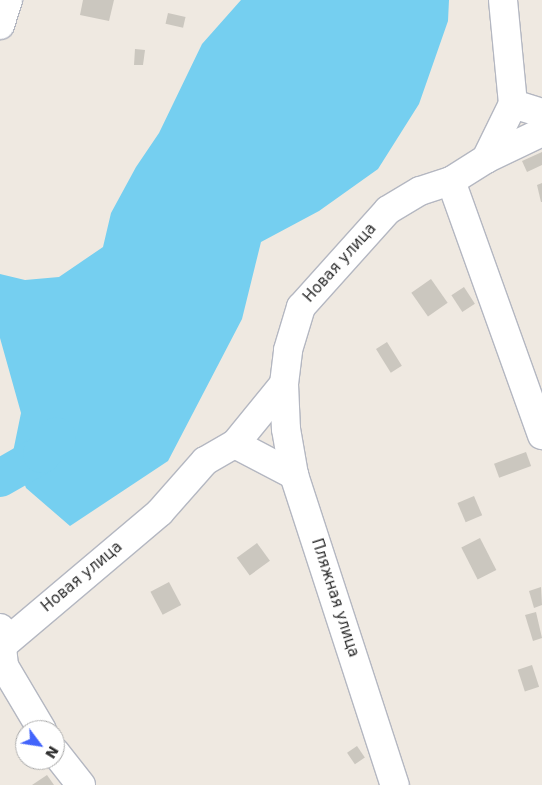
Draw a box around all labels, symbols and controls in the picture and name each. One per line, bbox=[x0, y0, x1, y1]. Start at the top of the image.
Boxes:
street label: Новая улица bbox=[300, 220, 380, 306]
street label: Пляжная улица bbox=[307, 536, 363, 660]
street label: Новая улица bbox=[38, 538, 126, 616]
north arrow bbox=[15, 720, 65, 770]
text: N bbox=[42, 743, 62, 761]

